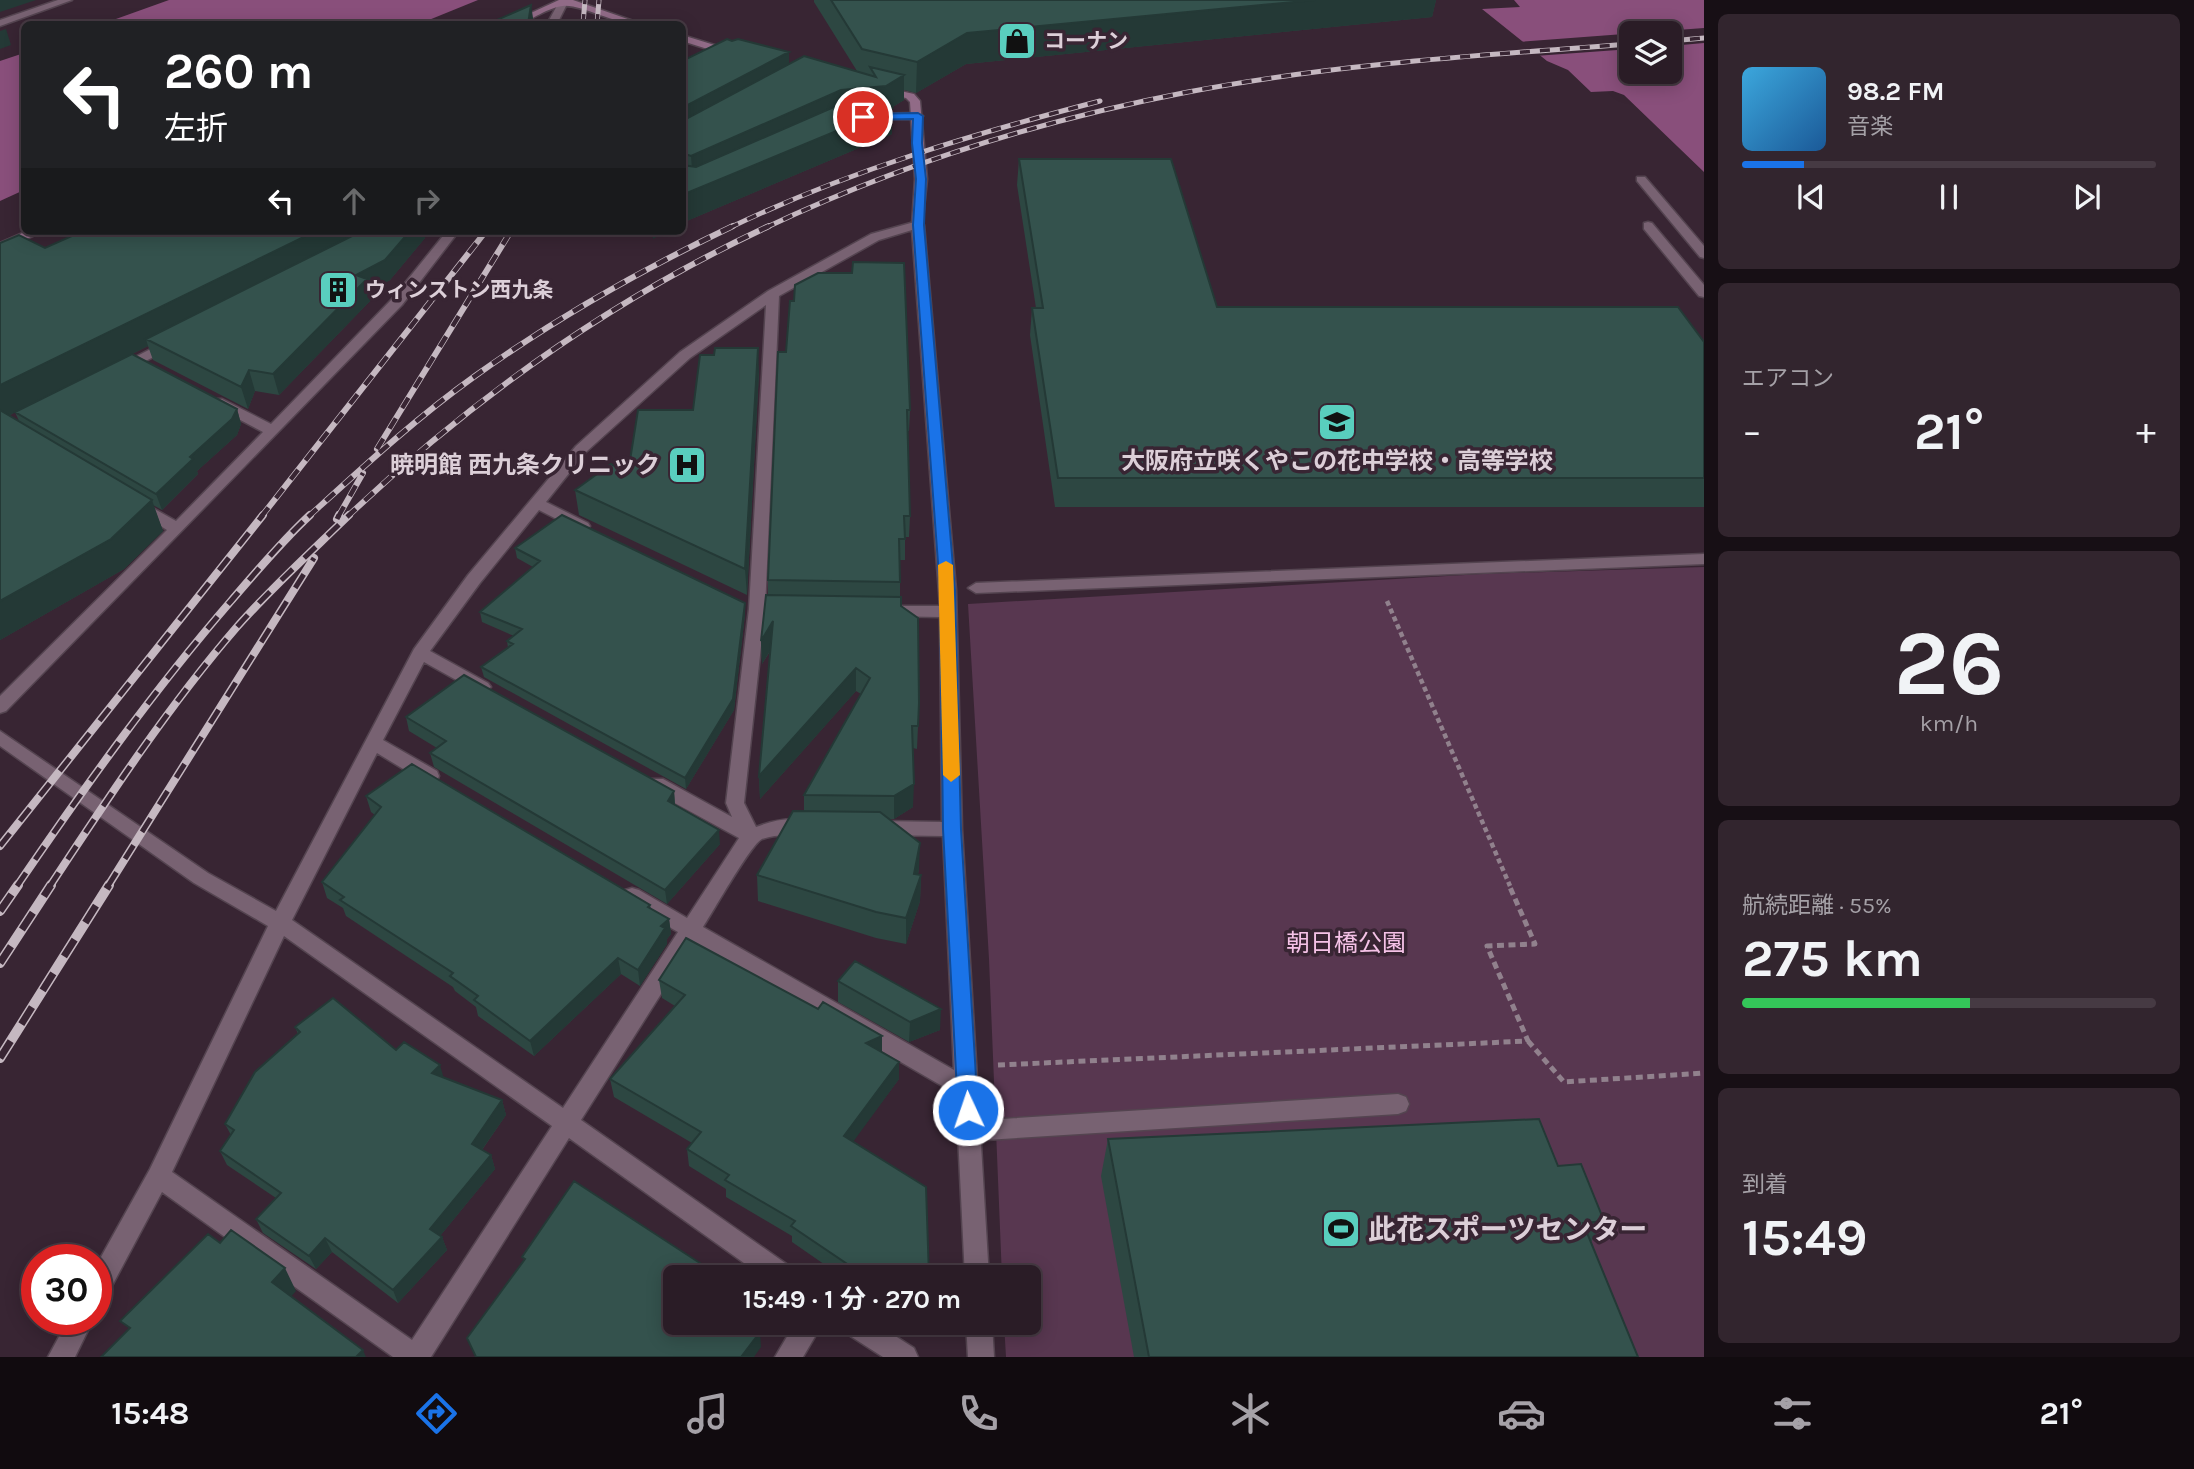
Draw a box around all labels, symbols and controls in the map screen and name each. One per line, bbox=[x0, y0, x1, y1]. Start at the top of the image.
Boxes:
shop icon: コーナン bbox=[996, 20, 1038, 62]
map controls bbox=[1619, 21, 1682, 84]
button: layers bbox=[1619, 21, 1682, 84]
place label: コーナン bbox=[1044, 29, 1128, 53]
text: 260 m bbox=[164, 43, 313, 100]
icon: left bbox=[49, 49, 140, 140]
text: 98.2 FM bbox=[1847, 76, 1945, 107]
pin bbox=[833, 87, 893, 147]
icon: arrive bbox=[844, 98, 882, 136]
text: 左折 bbox=[164, 110, 228, 147]
text: 音楽 bbox=[1847, 113, 1893, 140]
icon: previous bbox=[1792, 178, 1830, 216]
icon: pause bbox=[1930, 178, 1968, 216]
icon: next bbox=[2068, 178, 2106, 216]
icon: left bbox=[262, 182, 300, 220]
icon: ahead bbox=[335, 182, 373, 220]
icon: right bbox=[408, 182, 446, 220]
building icon: ウィンストン西九条 bbox=[317, 269, 359, 311]
place label: ウィンストン西九条 bbox=[365, 278, 554, 302]
text: エアコン bbox=[1742, 365, 1834, 392]
school or university icon: 大阪府立咲くやこの花中学校・高等学校 bbox=[1316, 401, 1358, 443]
text: 21° bbox=[1914, 401, 1984, 462]
text: − bbox=[1742, 409, 1762, 454]
text: + bbox=[2136, 409, 2156, 454]
hospital icon: 暁明館 西九条クリニック bbox=[666, 444, 708, 486]
place label: 大阪府立咲くやこの花中学校・高等学校 bbox=[1121, 447, 1553, 475]
place label: 暁明館 西九条クリニック bbox=[390, 451, 660, 479]
text: 26 bbox=[1894, 611, 2004, 717]
text: km/h bbox=[1920, 710, 1978, 737]
text: 航続距離 · 55% bbox=[1742, 892, 1892, 919]
text: 275 km bbox=[1742, 928, 1923, 989]
park label: 朝日橋公園 bbox=[1286, 929, 1406, 957]
position arrow bbox=[931, 1073, 1005, 1147]
text: 到着 bbox=[1742, 1171, 1788, 1198]
text: 15:49 bbox=[1742, 1207, 1867, 1268]
sports icon: 此花スポーツセンター bbox=[1320, 1208, 1362, 1250]
place label: 此花スポーツセンター bbox=[1368, 1213, 1647, 1246]
speed limit sign: 30 bbox=[21, 1244, 112, 1335]
text: 15:49 · 1 分 · 270 m bbox=[743, 1284, 961, 1315]
icon: directions bbox=[412, 1389, 461, 1438]
icon: music bbox=[683, 1389, 732, 1438]
icon: phone bbox=[954, 1389, 1003, 1438]
icon: climate bbox=[1226, 1389, 1275, 1438]
icon: car bbox=[1497, 1389, 1546, 1438]
icon: filters bbox=[1768, 1389, 1817, 1438]
text: 15:48 bbox=[111, 1395, 190, 1432]
text: 21° bbox=[2040, 1395, 2083, 1432]

